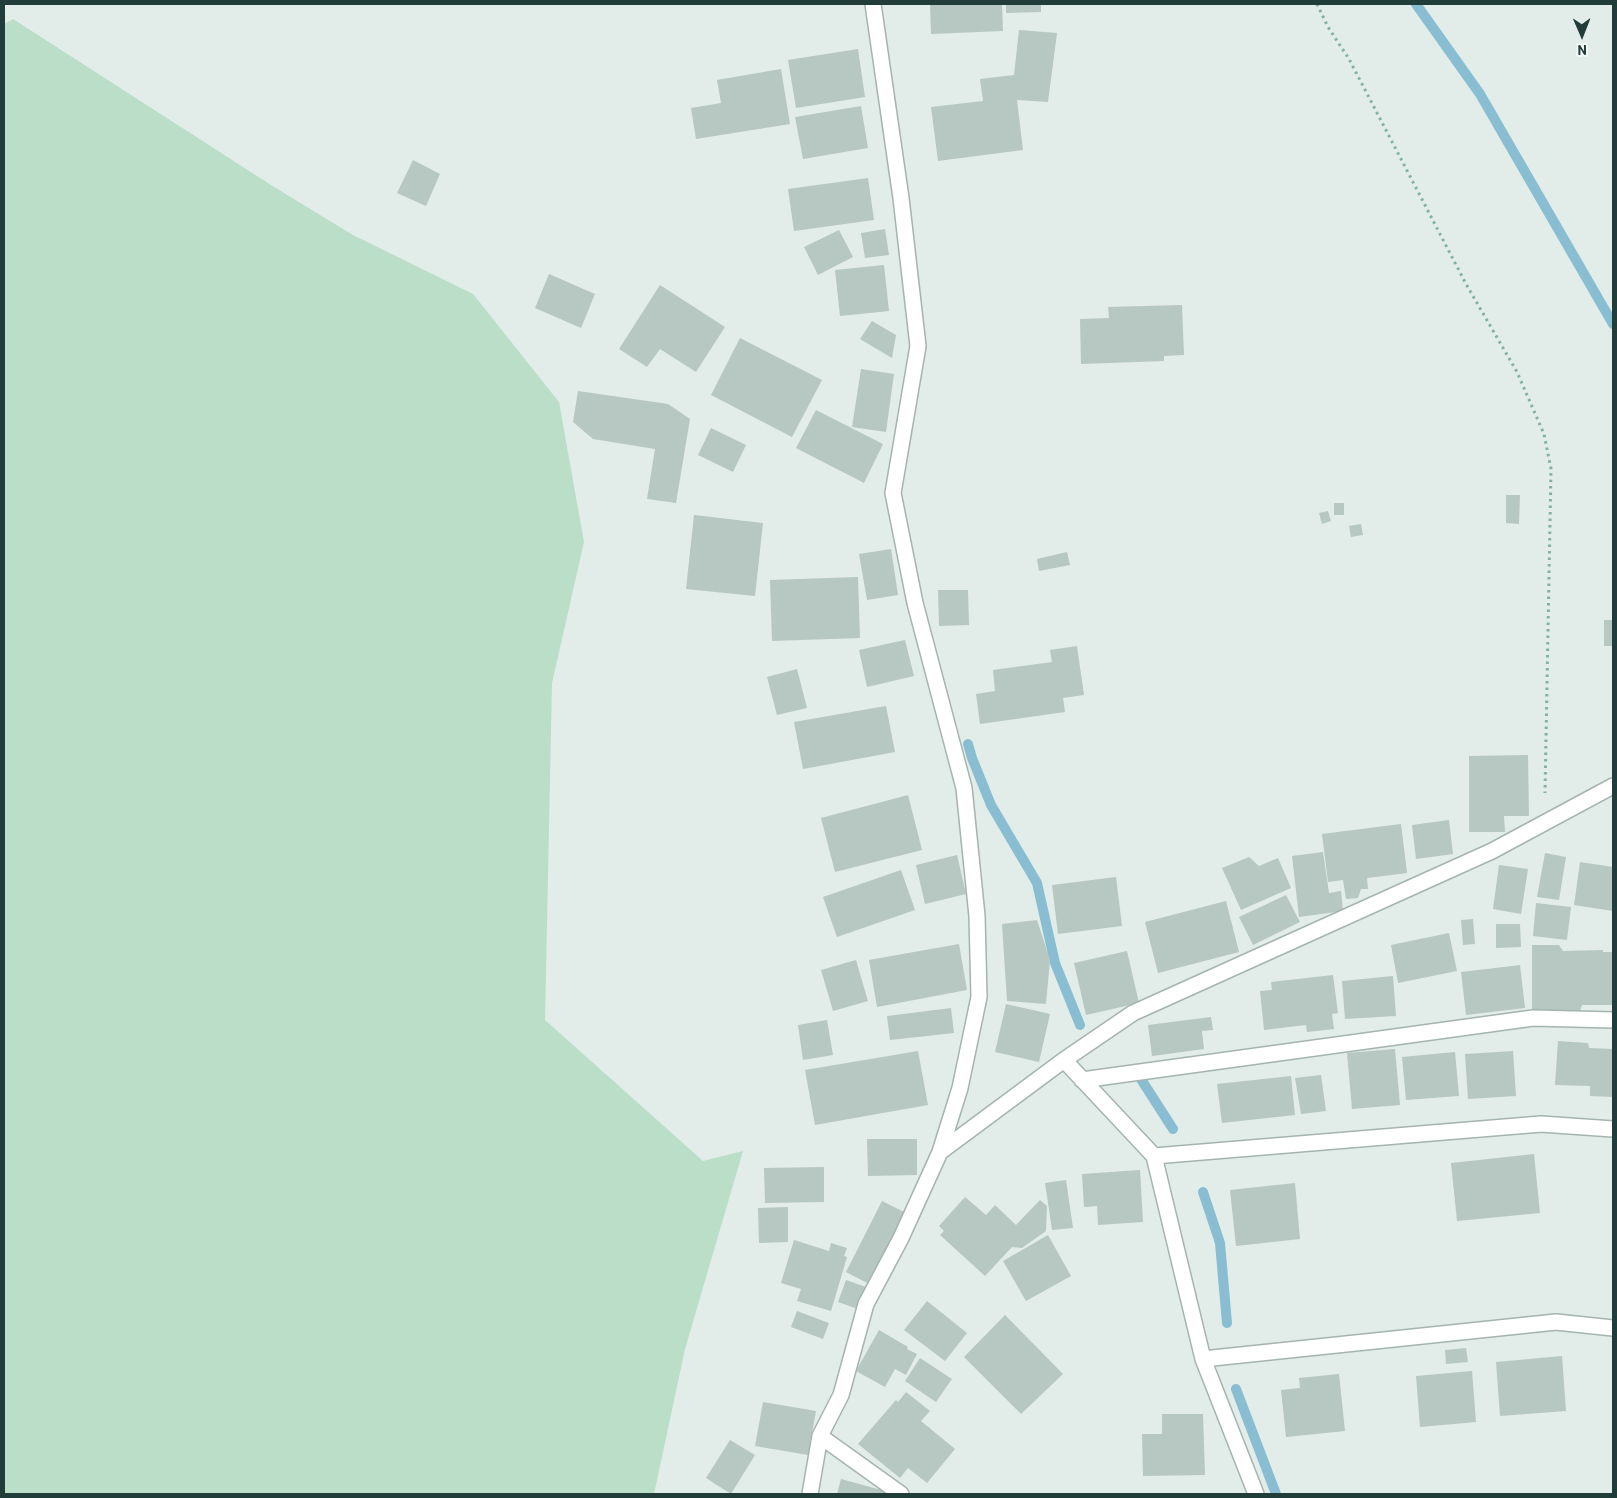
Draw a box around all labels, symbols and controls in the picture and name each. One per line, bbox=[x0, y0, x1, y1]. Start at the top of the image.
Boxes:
north arrow bbox=[1557, 10, 1607, 60]
text: N bbox=[1577, 42, 1587, 59]

